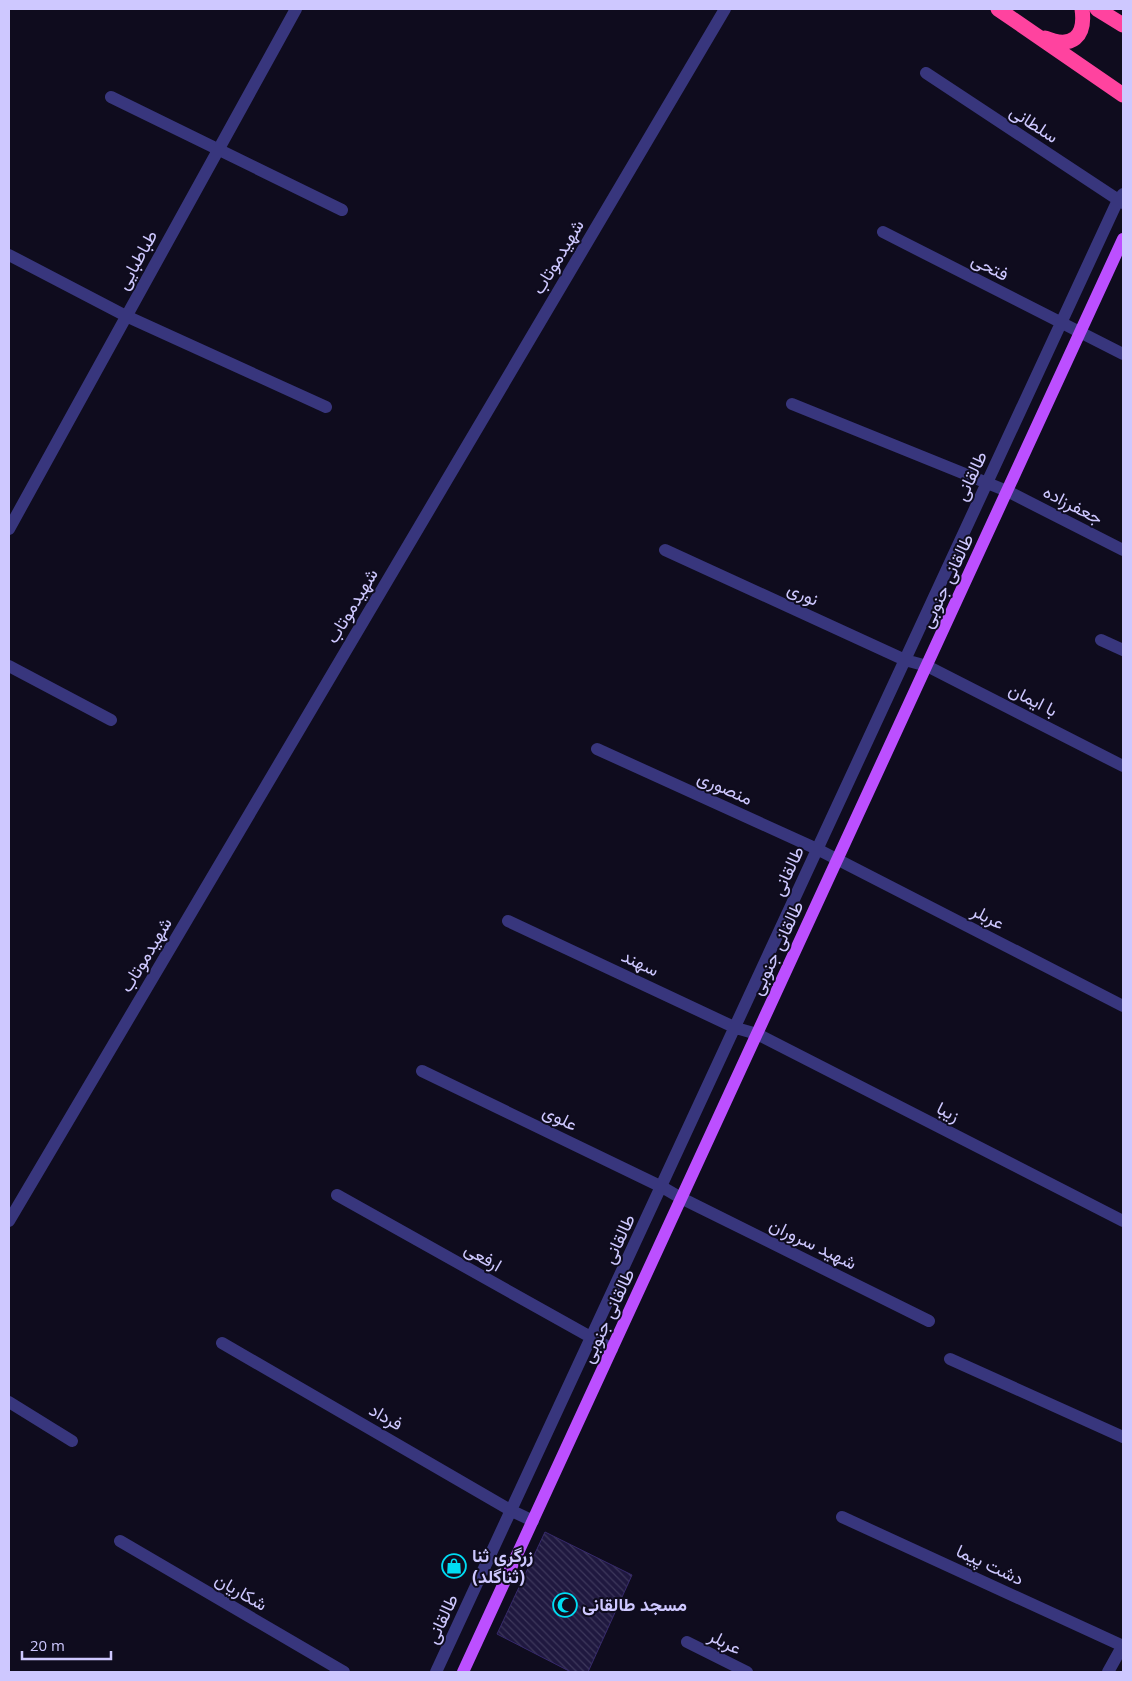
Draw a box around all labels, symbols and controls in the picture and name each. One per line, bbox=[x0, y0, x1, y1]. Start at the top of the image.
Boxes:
street label: سلطانی bbox=[1006, 99, 1064, 148]
street label: شهیدموتاب bbox=[525, 215, 589, 298]
street label: طباطبایی bbox=[110, 225, 162, 294]
street label: فتحی bbox=[968, 247, 1013, 286]
street label: طالقانی bbox=[948, 447, 992, 504]
street label: جعفرزاده bbox=[1039, 479, 1107, 529]
street label: طالقانی جنوبی bbox=[914, 529, 978, 632]
street label: شهیدموتاب bbox=[319, 564, 383, 647]
street label: نوری bbox=[784, 575, 823, 611]
street label: با ایمان bbox=[1005, 677, 1062, 722]
street label: منصوری bbox=[694, 764, 757, 810]
street label: طالقانی bbox=[765, 842, 809, 899]
street label: طالقانی جنوبی bbox=[744, 896, 808, 999]
street label: عربلر bbox=[967, 897, 1009, 934]
street label: شهیدموتاب bbox=[113, 913, 177, 996]
street label: سهند bbox=[618, 943, 663, 981]
street label: زیبا bbox=[933, 1095, 964, 1127]
street label: علوی bbox=[539, 1098, 582, 1136]
street label: طالقانی bbox=[596, 1210, 640, 1267]
street label: شهید سروران bbox=[766, 1212, 861, 1275]
street label: ارفعی bbox=[460, 1236, 507, 1276]
street label: طالقانی جنوبی bbox=[575, 1264, 639, 1367]
street label: فرداد bbox=[365, 1397, 408, 1435]
street label: دشت پیما bbox=[952, 1538, 1028, 1591]
place label: زرگری ثنا (ثناگلد) bbox=[472, 1543, 533, 1588]
shop icon: زرگری ثنا (ثناگلد) bbox=[441, 1553, 467, 1579]
street label: شکاریان bbox=[211, 1567, 272, 1616]
street label: طالقانی bbox=[419, 1590, 463, 1647]
mosque icon: مسجد طالقانی bbox=[552, 1592, 578, 1618]
place label: مسجد طالقانی bbox=[582, 1592, 687, 1616]
street label: عربلر bbox=[704, 1622, 746, 1659]
scale bar bbox=[22, 1628, 111, 1660]
text: 20 m bbox=[30, 1635, 65, 1655]

